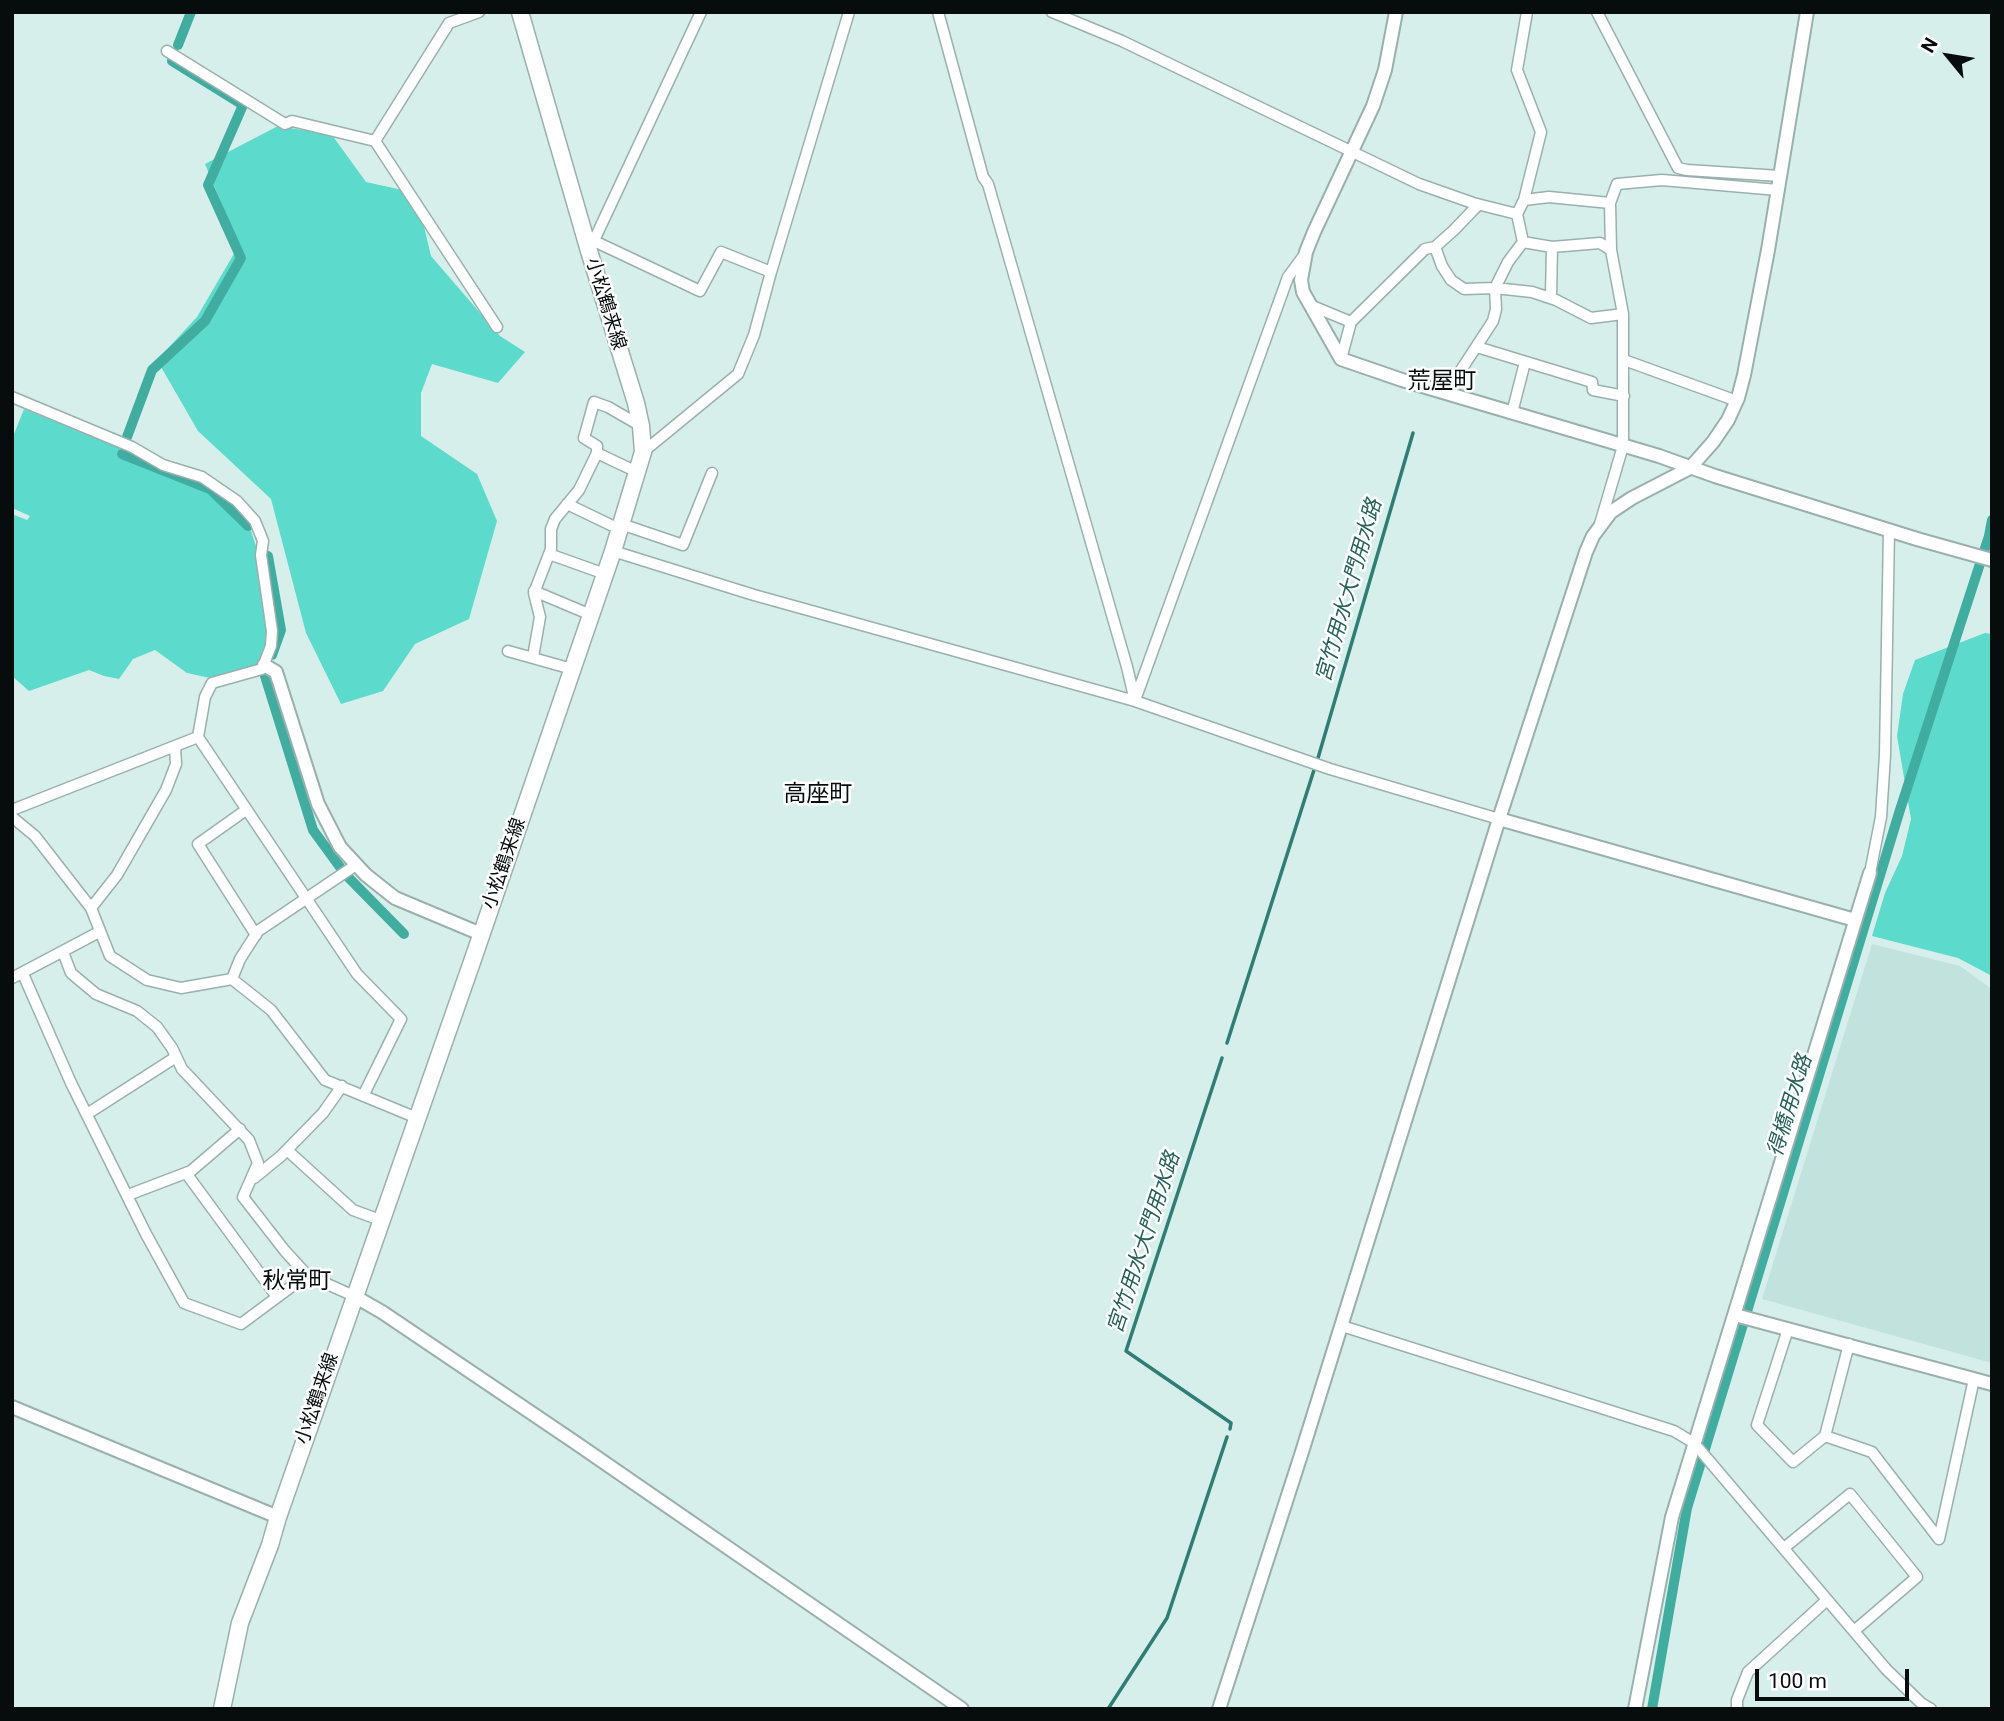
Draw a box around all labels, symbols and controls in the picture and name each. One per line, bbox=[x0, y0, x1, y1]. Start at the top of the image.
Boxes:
north arrow bbox=[1913, 21, 1983, 91]
text: N bbox=[1916, 34, 1943, 57]
street label: 小松鶴来線 bbox=[580, 255, 630, 353]
district label: 荒屋町 bbox=[1408, 368, 1476, 396]
water label: 宮竹用水大門用水路 bbox=[1312, 497, 1388, 685]
district label: 高座町 bbox=[784, 781, 852, 809]
street label: 小松鶴来線 bbox=[479, 815, 531, 913]
water label: 得橋用水路 bbox=[1764, 1052, 1818, 1160]
water label: 宮竹用水大門用水路 bbox=[1104, 1149, 1186, 1337]
district label: 秋常町 bbox=[263, 1268, 331, 1296]
street label: 小松鶴来線 bbox=[292, 1350, 344, 1448]
scale bar bbox=[1759, 1654, 1913, 1698]
text: 100 m bbox=[1768, 1669, 1827, 1693]

